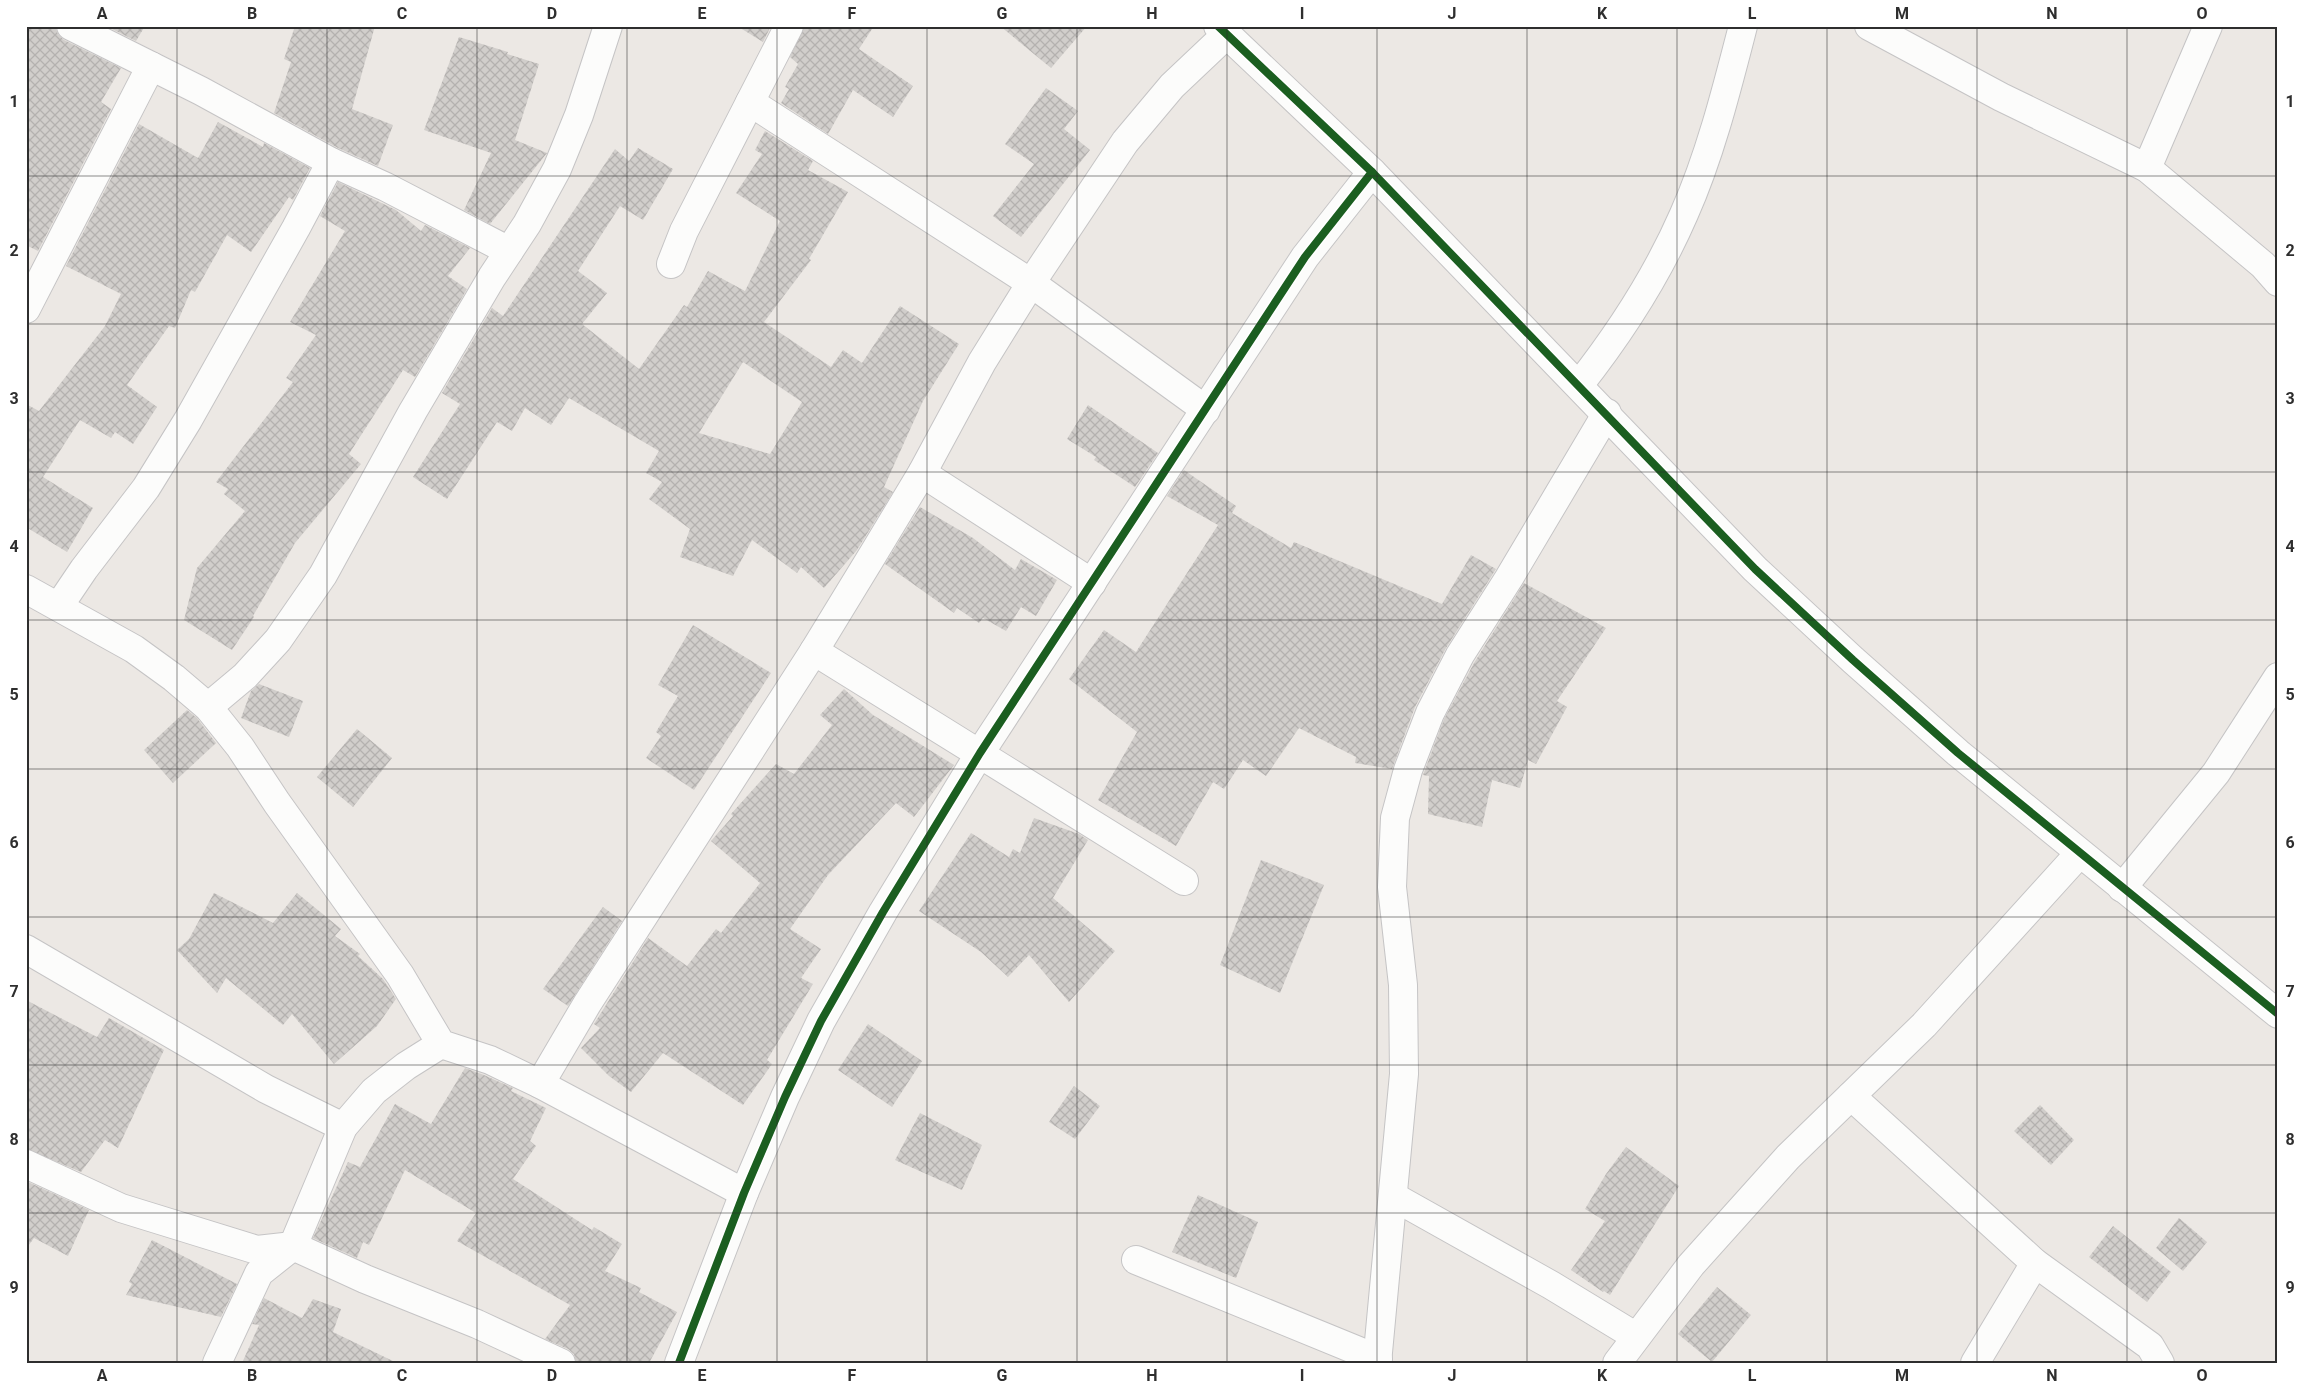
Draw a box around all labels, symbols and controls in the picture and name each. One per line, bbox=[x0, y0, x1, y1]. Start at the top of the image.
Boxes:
text: A bbox=[97, 4, 108, 23]
text: B bbox=[247, 4, 257, 23]
text: C bbox=[397, 4, 407, 23]
text: D bbox=[547, 4, 557, 23]
text: E bbox=[698, 4, 707, 23]
text: F bbox=[848, 4, 857, 23]
text: G bbox=[997, 4, 1008, 23]
text: H bbox=[1146, 4, 1158, 23]
text: I bbox=[1300, 4, 1304, 23]
text: J bbox=[1448, 4, 1456, 23]
text: K bbox=[1597, 4, 1608, 23]
text: L bbox=[1748, 4, 1757, 23]
text: M bbox=[1895, 4, 1909, 23]
text: N bbox=[2046, 4, 2058, 23]
text: O bbox=[2196, 4, 2208, 23]
text: 1 bbox=[9, 92, 19, 111]
text: 1 bbox=[2285, 92, 2295, 111]
text: 2 bbox=[9, 241, 19, 260]
text: 2 bbox=[2285, 241, 2295, 260]
text: 3 bbox=[9, 389, 19, 408]
text: 3 bbox=[2285, 389, 2295, 408]
text: 4 bbox=[9, 537, 19, 556]
text: 4 bbox=[2285, 537, 2295, 556]
text: 5 bbox=[9, 685, 19, 704]
text: 5 bbox=[2285, 685, 2295, 704]
text: 6 bbox=[9, 833, 19, 852]
text: 6 bbox=[2285, 833, 2295, 852]
text: 7 bbox=[9, 982, 19, 1001]
text: 7 bbox=[2285, 982, 2295, 1001]
text: 8 bbox=[9, 1130, 19, 1149]
text: 8 bbox=[2285, 1130, 2295, 1149]
text: 9 bbox=[9, 1278, 19, 1297]
text: 9 bbox=[2285, 1278, 2295, 1297]
text: A bbox=[97, 1366, 108, 1385]
text: B bbox=[247, 1366, 257, 1385]
text: C bbox=[397, 1366, 407, 1385]
text: D bbox=[547, 1366, 557, 1385]
text: E bbox=[698, 1366, 707, 1385]
text: F bbox=[848, 1366, 857, 1385]
text: G bbox=[997, 1366, 1008, 1385]
text: H bbox=[1146, 1366, 1158, 1385]
text: I bbox=[1300, 1366, 1304, 1385]
text: J bbox=[1448, 1366, 1456, 1385]
text: K bbox=[1597, 1366, 1608, 1385]
text: L bbox=[1748, 1366, 1757, 1385]
text: M bbox=[1895, 1366, 1909, 1385]
text: N bbox=[2046, 1366, 2058, 1385]
text: O bbox=[2196, 1366, 2208, 1385]

